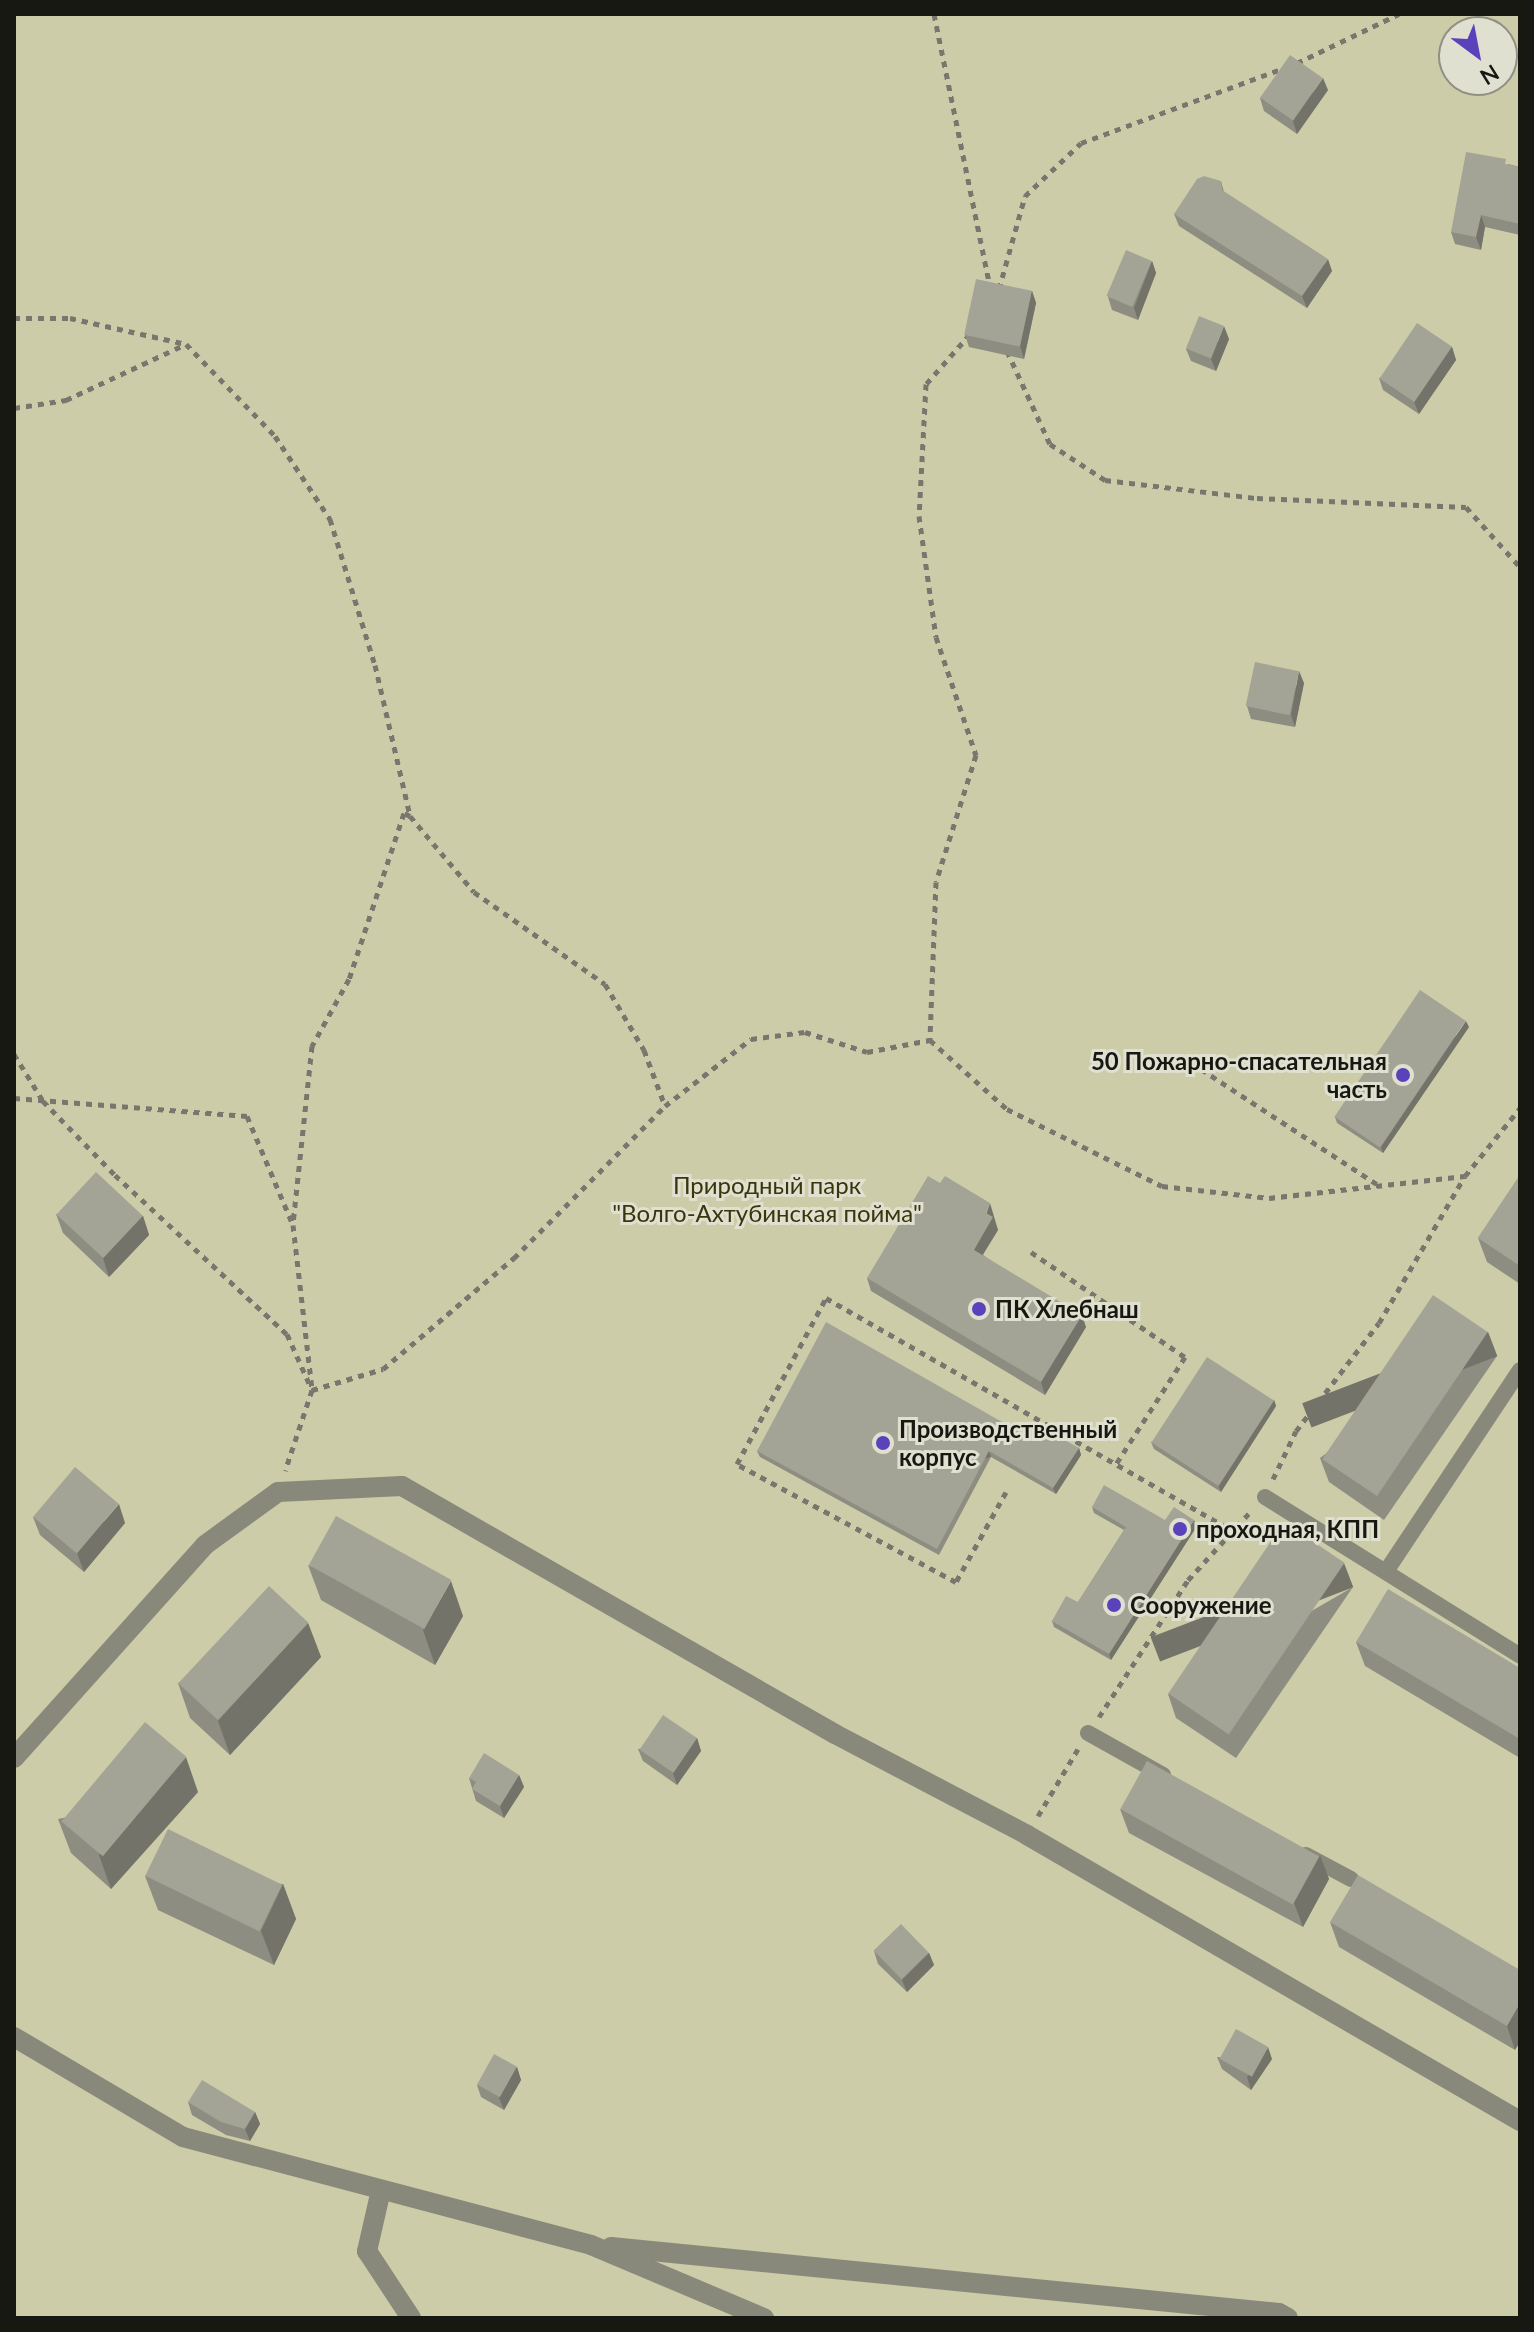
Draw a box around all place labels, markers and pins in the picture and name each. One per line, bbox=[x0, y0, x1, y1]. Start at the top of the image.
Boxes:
place label: 50 Пожарно-спасательная часть bbox=[1091, 1047, 1387, 1103]
marker: 50 Пожарно-спасательная часть bbox=[1394, 1066, 1412, 1084]
place label: ПК Хлебнаш bbox=[995, 1295, 1139, 1323]
marker: ПК Хлебнаш bbox=[970, 1300, 988, 1318]
place label: Производственный корпус bbox=[899, 1415, 1117, 1471]
marker: Производственный корпус bbox=[874, 1434, 892, 1452]
place label: проходная, КПП bbox=[1196, 1515, 1379, 1543]
marker: проходная, КПП bbox=[1171, 1520, 1189, 1538]
place label: Сооружение bbox=[1130, 1591, 1272, 1619]
marker: Сооружение bbox=[1105, 1596, 1123, 1614]

